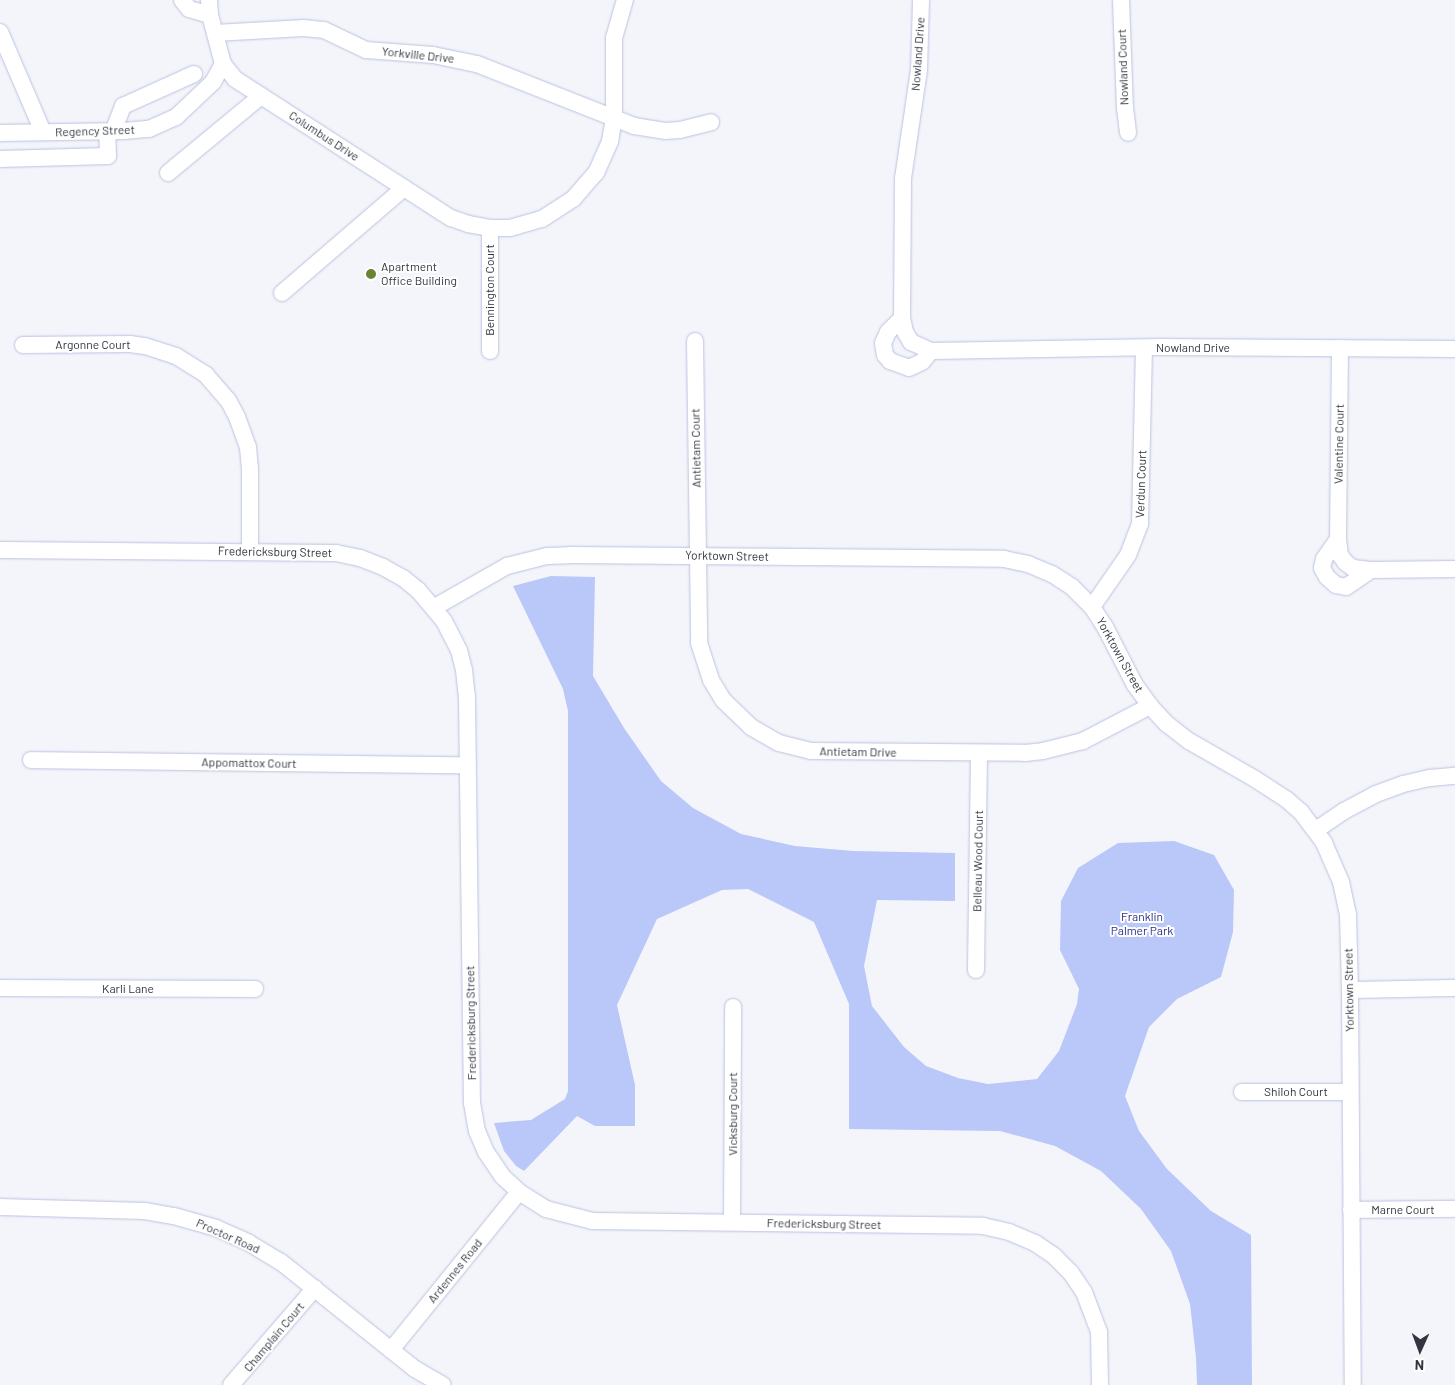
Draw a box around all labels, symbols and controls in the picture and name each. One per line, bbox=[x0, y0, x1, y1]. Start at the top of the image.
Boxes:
street label: Nowland Drive bbox=[908, 17, 928, 91]
street label: Nowland Court bbox=[1114, 29, 1132, 105]
street label: Yorkville Drive bbox=[381, 44, 455, 66]
street label: Columbus Drive bbox=[286, 108, 362, 164]
street label: Regency Street bbox=[55, 122, 135, 140]
street label: Bennington Court bbox=[483, 244, 497, 336]
place label: Apartment Office Building bbox=[381, 260, 457, 288]
marker: Apartment Office Building bbox=[365, 268, 377, 280]
street label: Argonne Court bbox=[55, 338, 131, 352]
street label: Nowland Drive bbox=[1156, 341, 1230, 355]
street label: Valentine Court bbox=[1331, 404, 1347, 484]
street label: Antietam Court bbox=[688, 408, 704, 488]
street label: Verdun Court bbox=[1133, 450, 1149, 518]
street label: Fredericksburg Street bbox=[218, 544, 332, 560]
street label: Yorktown Street bbox=[685, 548, 769, 564]
street label: Yorktown Street bbox=[1093, 615, 1147, 695]
street label: Antietam Drive bbox=[819, 744, 897, 760]
street label: Appomattox Court bbox=[201, 755, 297, 771]
street label: Belleau Wood Court bbox=[970, 810, 986, 912]
park label: Franklin Palmer Park bbox=[1111, 910, 1173, 938]
street label: Yorktown Street bbox=[1341, 948, 1357, 1032]
street label: Fredericksburg Street bbox=[463, 966, 479, 1080]
street label: Karli Lane bbox=[102, 982, 154, 996]
street label: Vicksburg Court bbox=[726, 1072, 740, 1156]
street label: Shiloh Court bbox=[1264, 1085, 1328, 1099]
street label: Marne Court bbox=[1371, 1203, 1435, 1217]
street label: Proctor Road bbox=[194, 1216, 262, 1256]
street label: Fredericksburg Street bbox=[767, 1216, 881, 1232]
street label: Ardennes Road bbox=[425, 1236, 485, 1306]
street label: Champlain Court bbox=[241, 1299, 307, 1375]
north arrow bbox=[1395, 1325, 1445, 1375]
text: N bbox=[1415, 1357, 1424, 1374]

